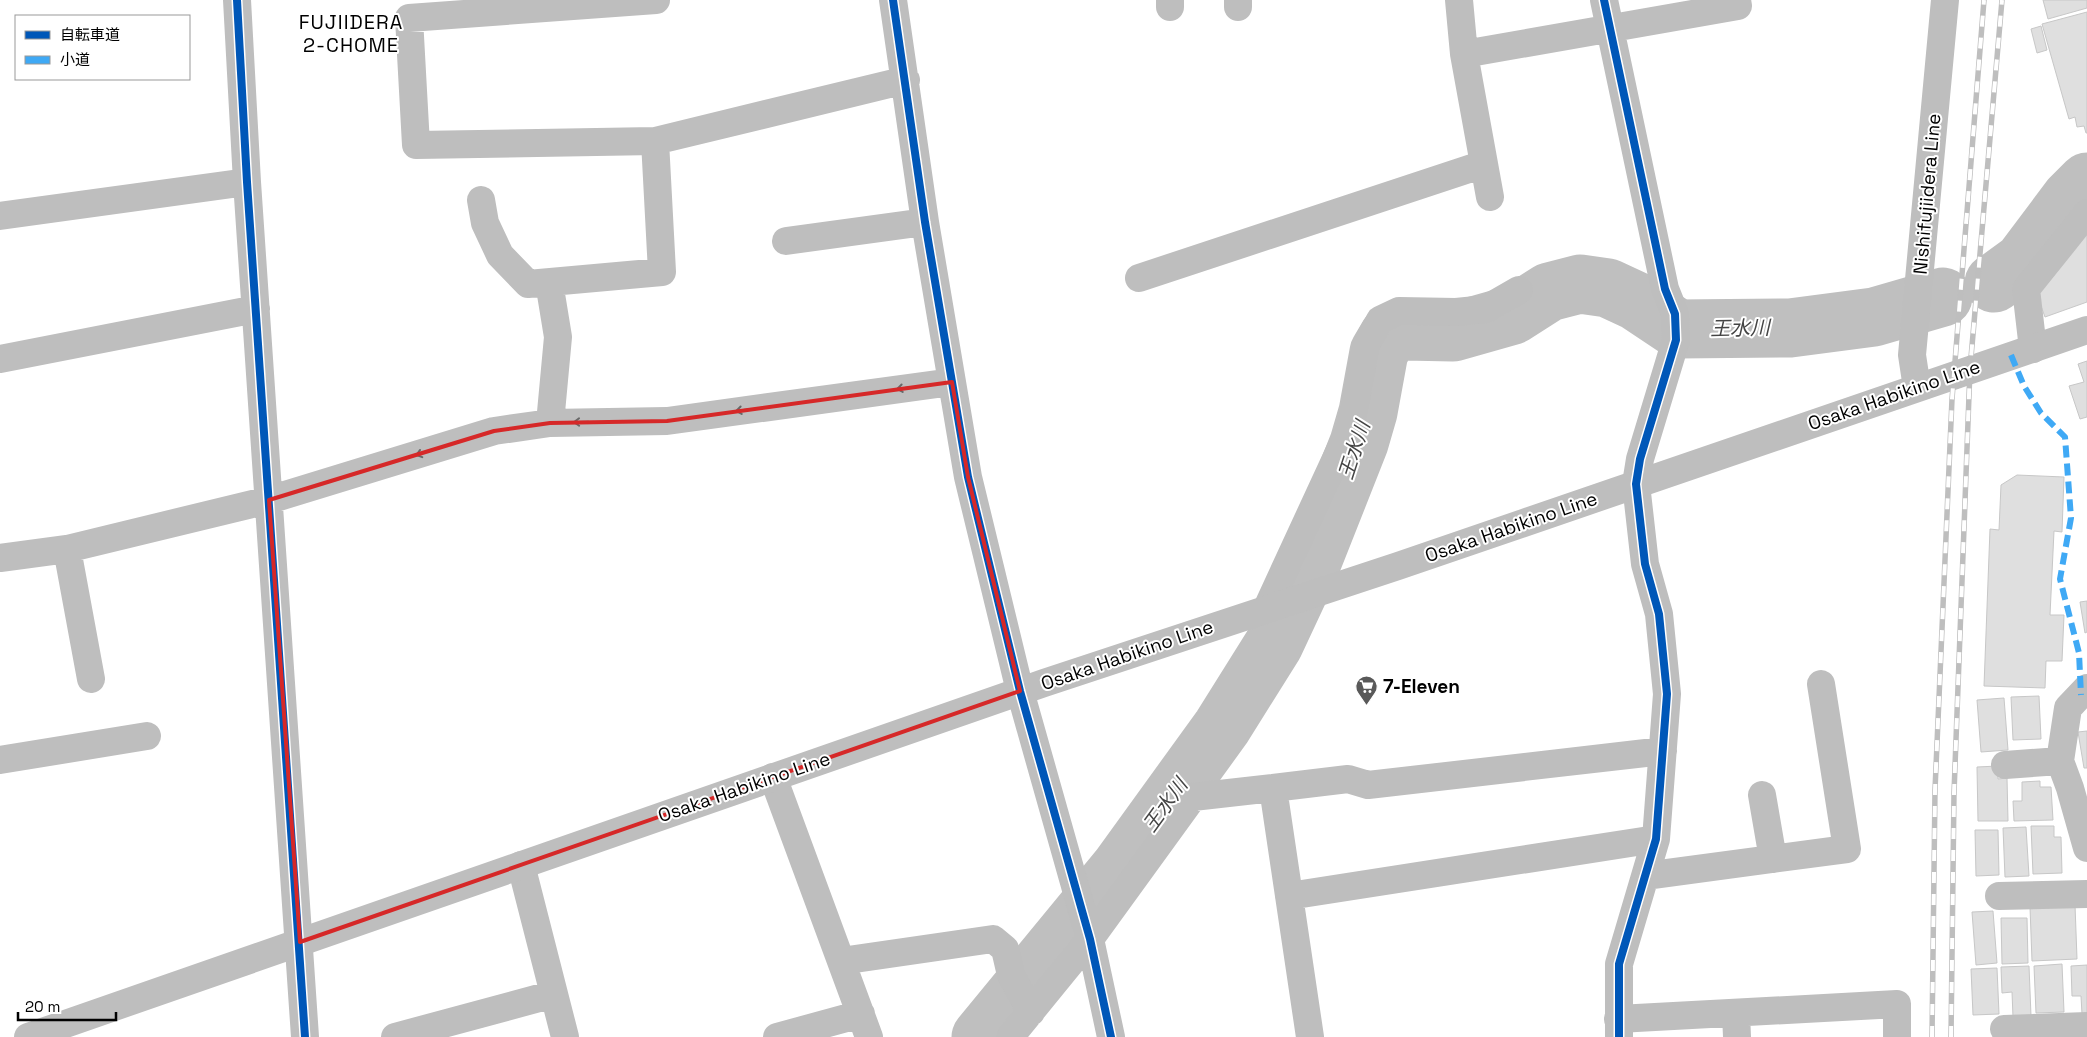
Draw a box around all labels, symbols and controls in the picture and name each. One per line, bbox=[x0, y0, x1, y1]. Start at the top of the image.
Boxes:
district label: FUJIIDERA 2-CHOME bbox=[299, 9, 403, 58]
legend bbox=[15, 15, 190, 80]
text: 自転車道 bbox=[60, 25, 120, 44]
text: 小道 bbox=[60, 50, 90, 69]
street label: Nishifujiidera Line bbox=[1908, 112, 1946, 276]
water label: 王水川 bbox=[1710, 314, 1772, 342]
street label: Osaka Habikino Line bbox=[1804, 354, 1984, 436]
one-way arrow bbox=[896, 384, 912, 394]
one-way arrow bbox=[735, 405, 751, 415]
water label: 王水川 bbox=[1332, 416, 1376, 483]
one-way arrow bbox=[573, 418, 589, 427]
one-way arrow bbox=[415, 449, 431, 458]
street label: Osaka Habikino Line bbox=[1421, 486, 1601, 568]
street label: Osaka Habikino Line bbox=[1037, 614, 1217, 696]
supermarket icon: 7-Eleven bbox=[1355, 674, 1379, 705]
place label: 7-Eleven bbox=[1383, 674, 1460, 699]
street label: Osaka Habikino Line bbox=[654, 746, 834, 828]
water label: 王水川 bbox=[1137, 771, 1194, 837]
scale bar bbox=[18, 990, 115, 1022]
text: 20 m bbox=[25, 997, 60, 1016]

